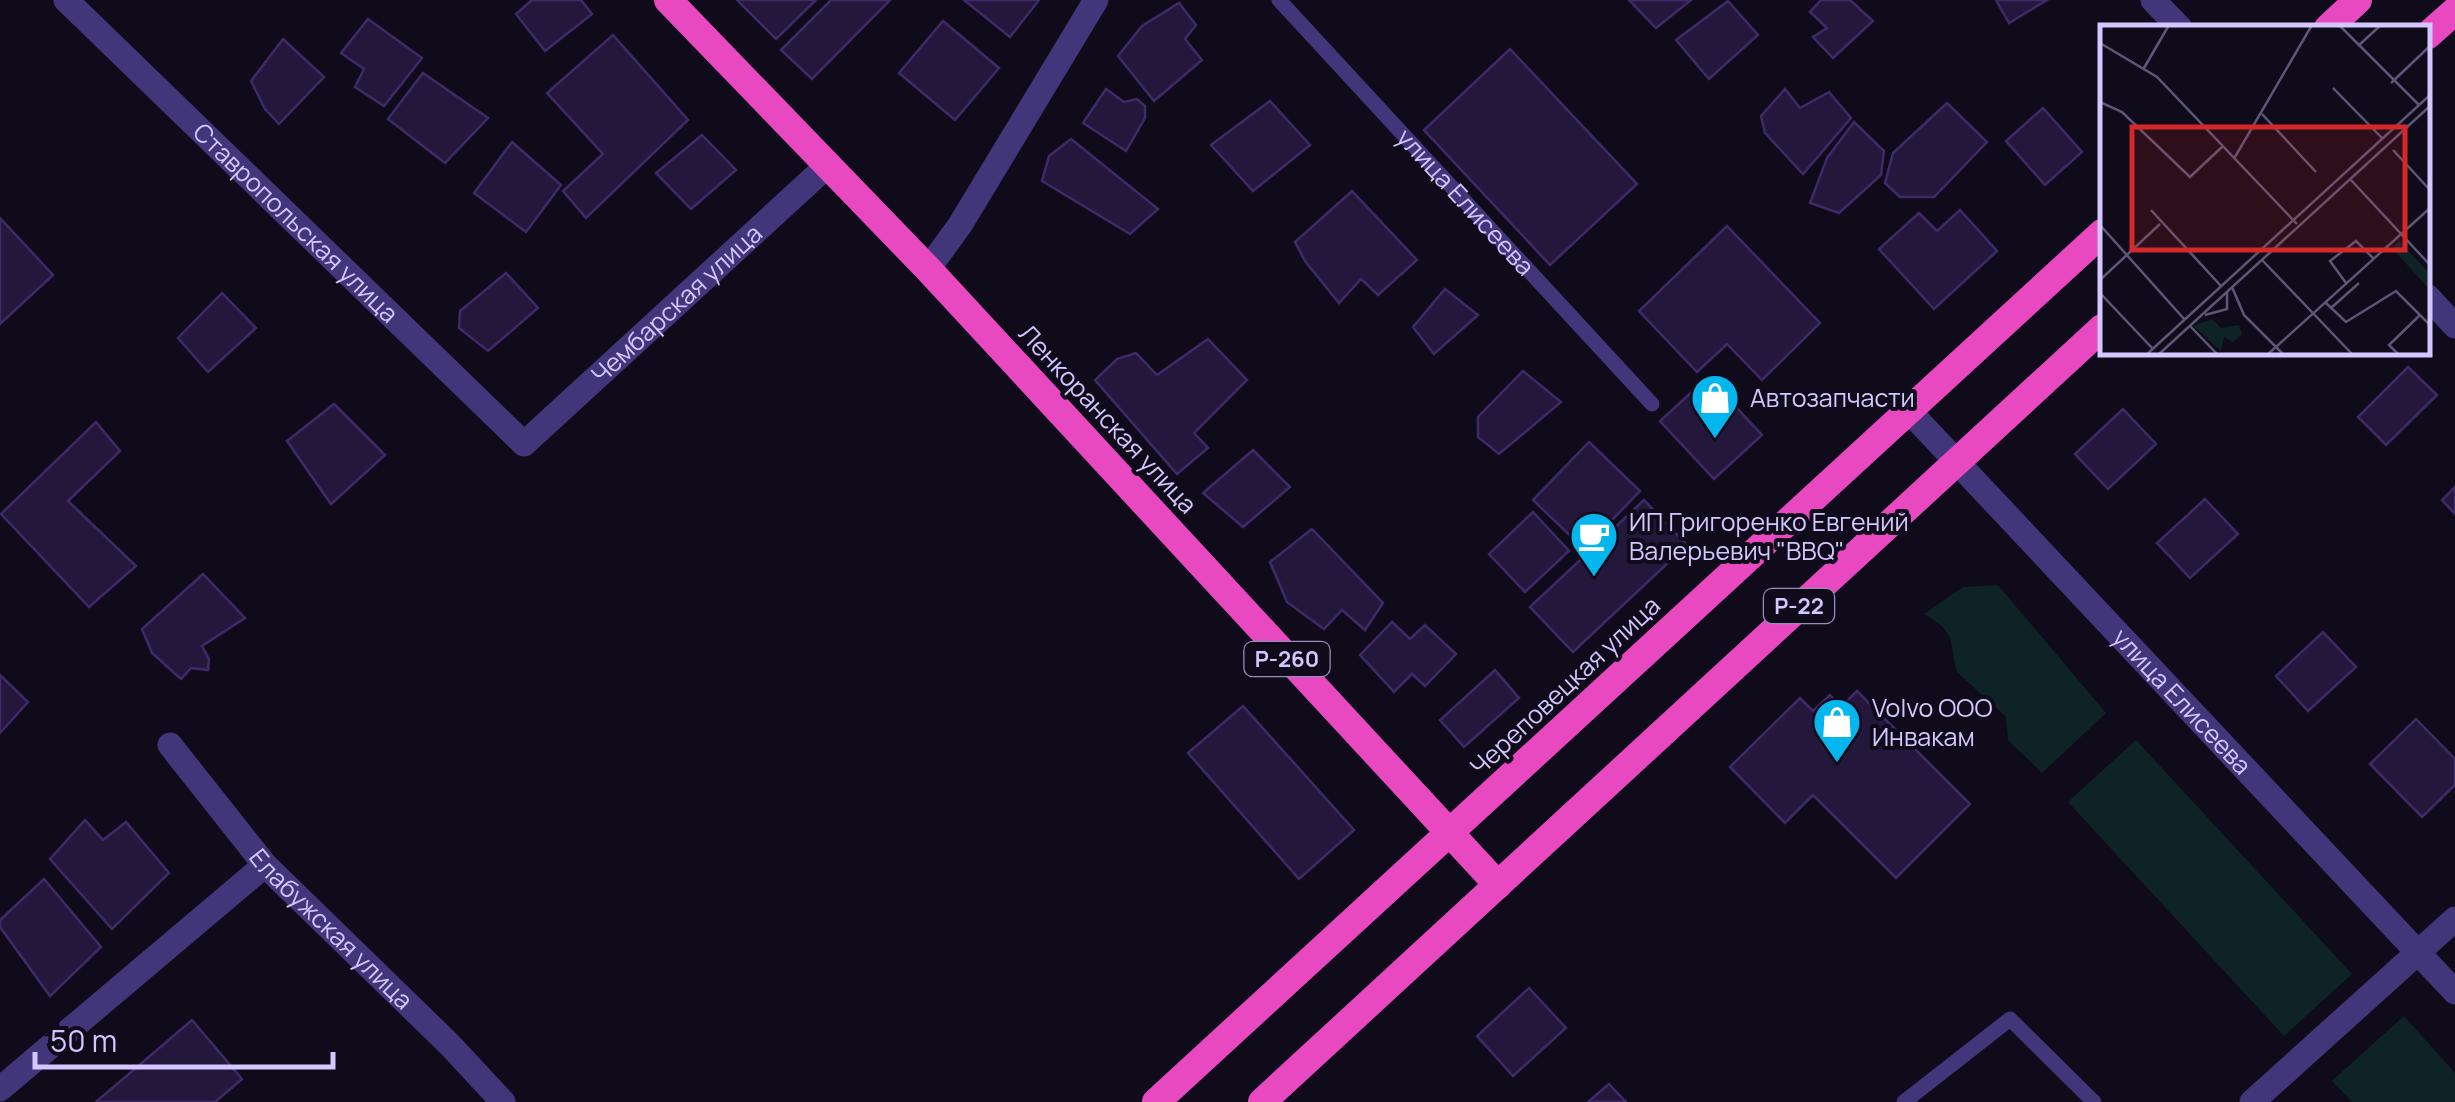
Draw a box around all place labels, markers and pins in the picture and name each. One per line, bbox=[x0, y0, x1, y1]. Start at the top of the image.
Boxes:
shop icon: Автозапчасти bbox=[1689, 372, 1741, 440]
place label: Автозапчасти bbox=[1750, 380, 1915, 415]
place label: ИП Григоренко Евгений Валерьевич "BBQ" bbox=[1629, 504, 1909, 568]
cafe icon: ИП Григоренко Евгений Валерьевич "BBQ" bbox=[1568, 510, 1620, 578]
place label: Volvo ООО Инвакам bbox=[1872, 690, 1992, 754]
shop icon: Volvo ООО Инвакам bbox=[1811, 696, 1863, 764]

